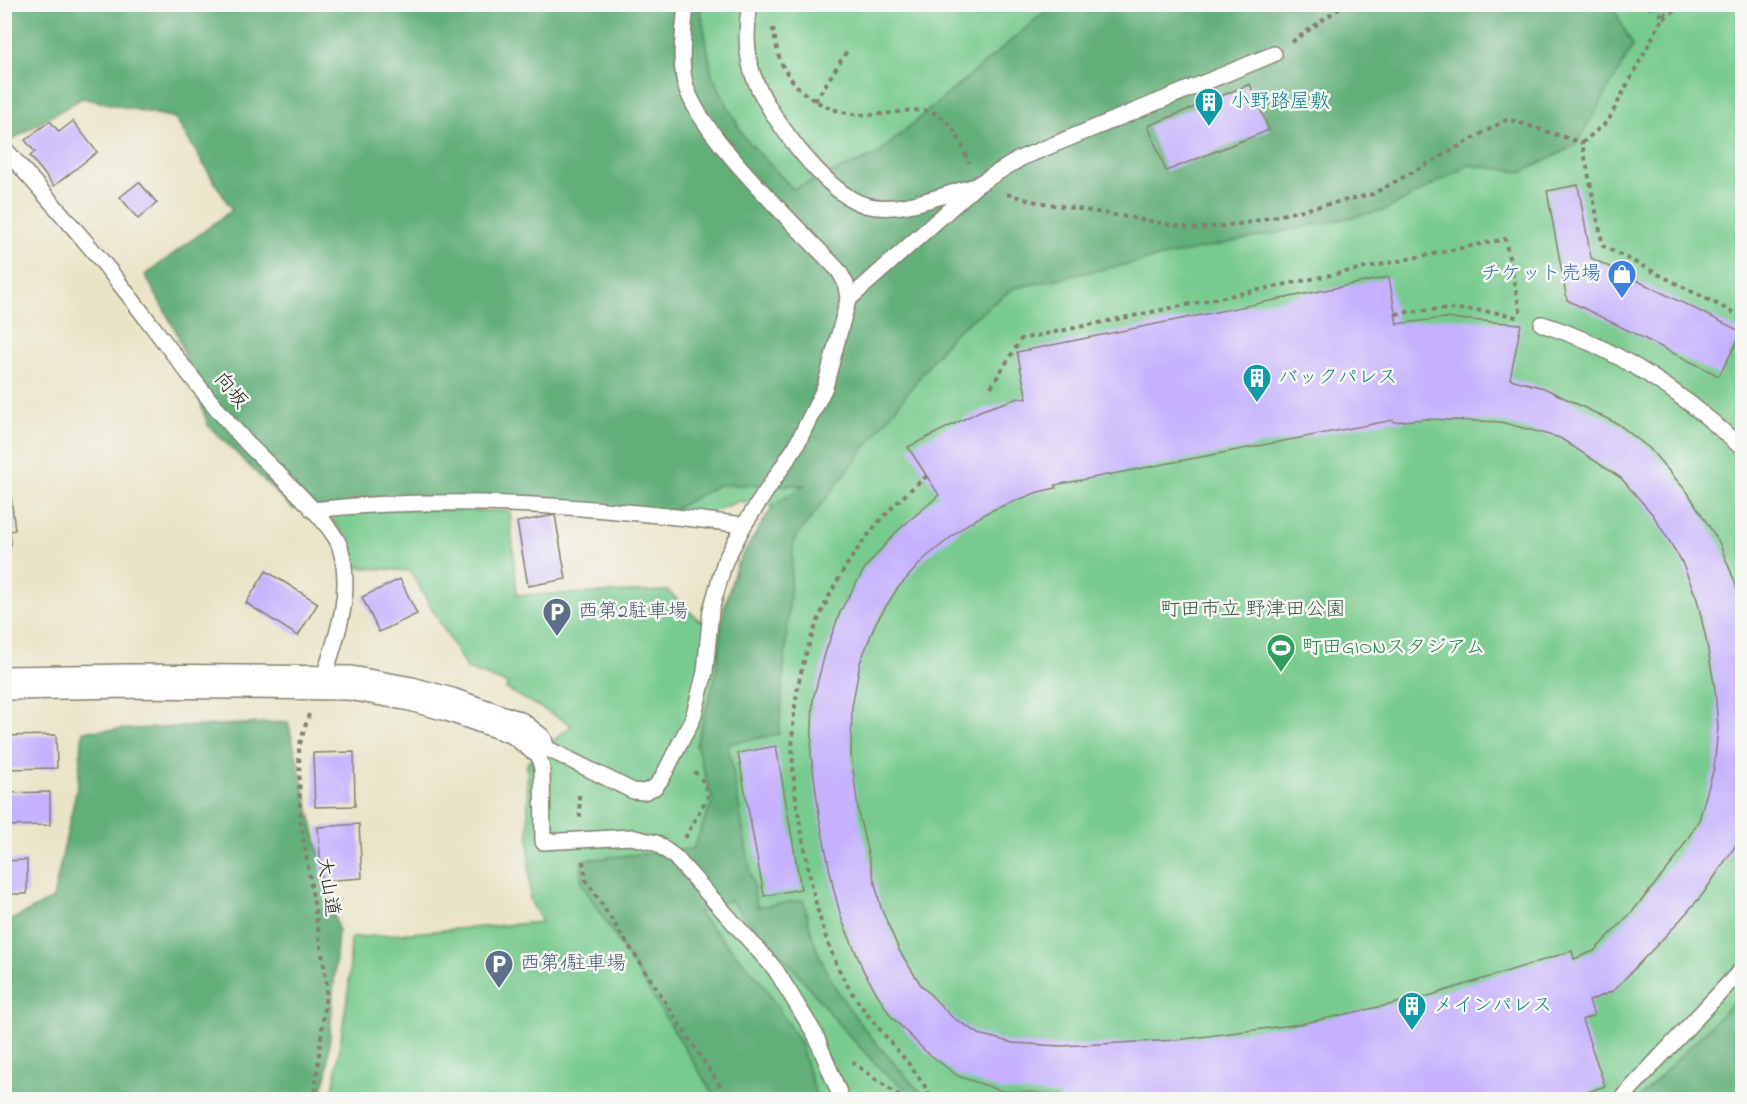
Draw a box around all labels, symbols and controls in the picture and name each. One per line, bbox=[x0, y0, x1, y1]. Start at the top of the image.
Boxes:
building icon: 小野路屋敷 bbox=[1193, 86, 1225, 128]
place label: 小野路屋敷 bbox=[1230, 88, 1330, 117]
shop icon: チケット売場 bbox=[1606, 258, 1638, 300]
place label: チケット売場 bbox=[1481, 260, 1601, 289]
building icon: バックパレス bbox=[1241, 362, 1273, 404]
place label: バックパレス bbox=[1278, 364, 1398, 393]
street label: 向坂 bbox=[206, 366, 254, 416]
parking icon: 西第2駐車場 bbox=[541, 596, 573, 638]
park label: 町田市立 野津田公園 bbox=[1161, 596, 1346, 625]
place label: 西第2駐車場 bbox=[578, 598, 688, 627]
sports icon: 町田GIONスタジアム bbox=[1265, 632, 1297, 674]
place label: 町田GIONスタジアム bbox=[1302, 634, 1485, 663]
street label: 大山道 bbox=[308, 855, 346, 919]
parking icon: 西第1駐車場 bbox=[483, 948, 515, 990]
place label: 西第1駐車場 bbox=[520, 950, 626, 979]
building icon: メインパレス bbox=[1396, 990, 1428, 1032]
place label: メインパレス bbox=[1433, 992, 1552, 1021]

